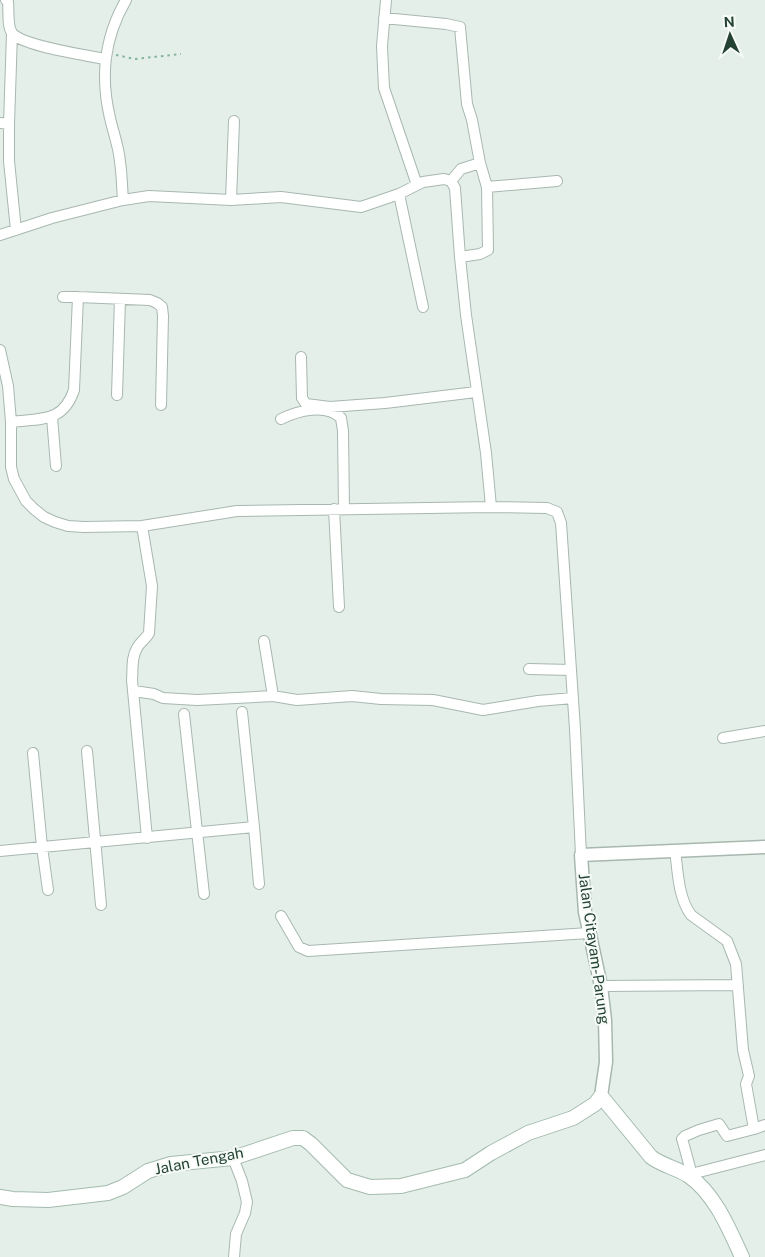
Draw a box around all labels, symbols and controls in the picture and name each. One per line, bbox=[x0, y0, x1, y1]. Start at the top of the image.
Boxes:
north arrow bbox=[705, 10, 755, 60]
text: N bbox=[723, 14, 735, 30]
street label: Jalan Citayam-Parung bbox=[575, 872, 614, 1025]
street label: Jalan Tengah bbox=[153, 1144, 245, 1177]

